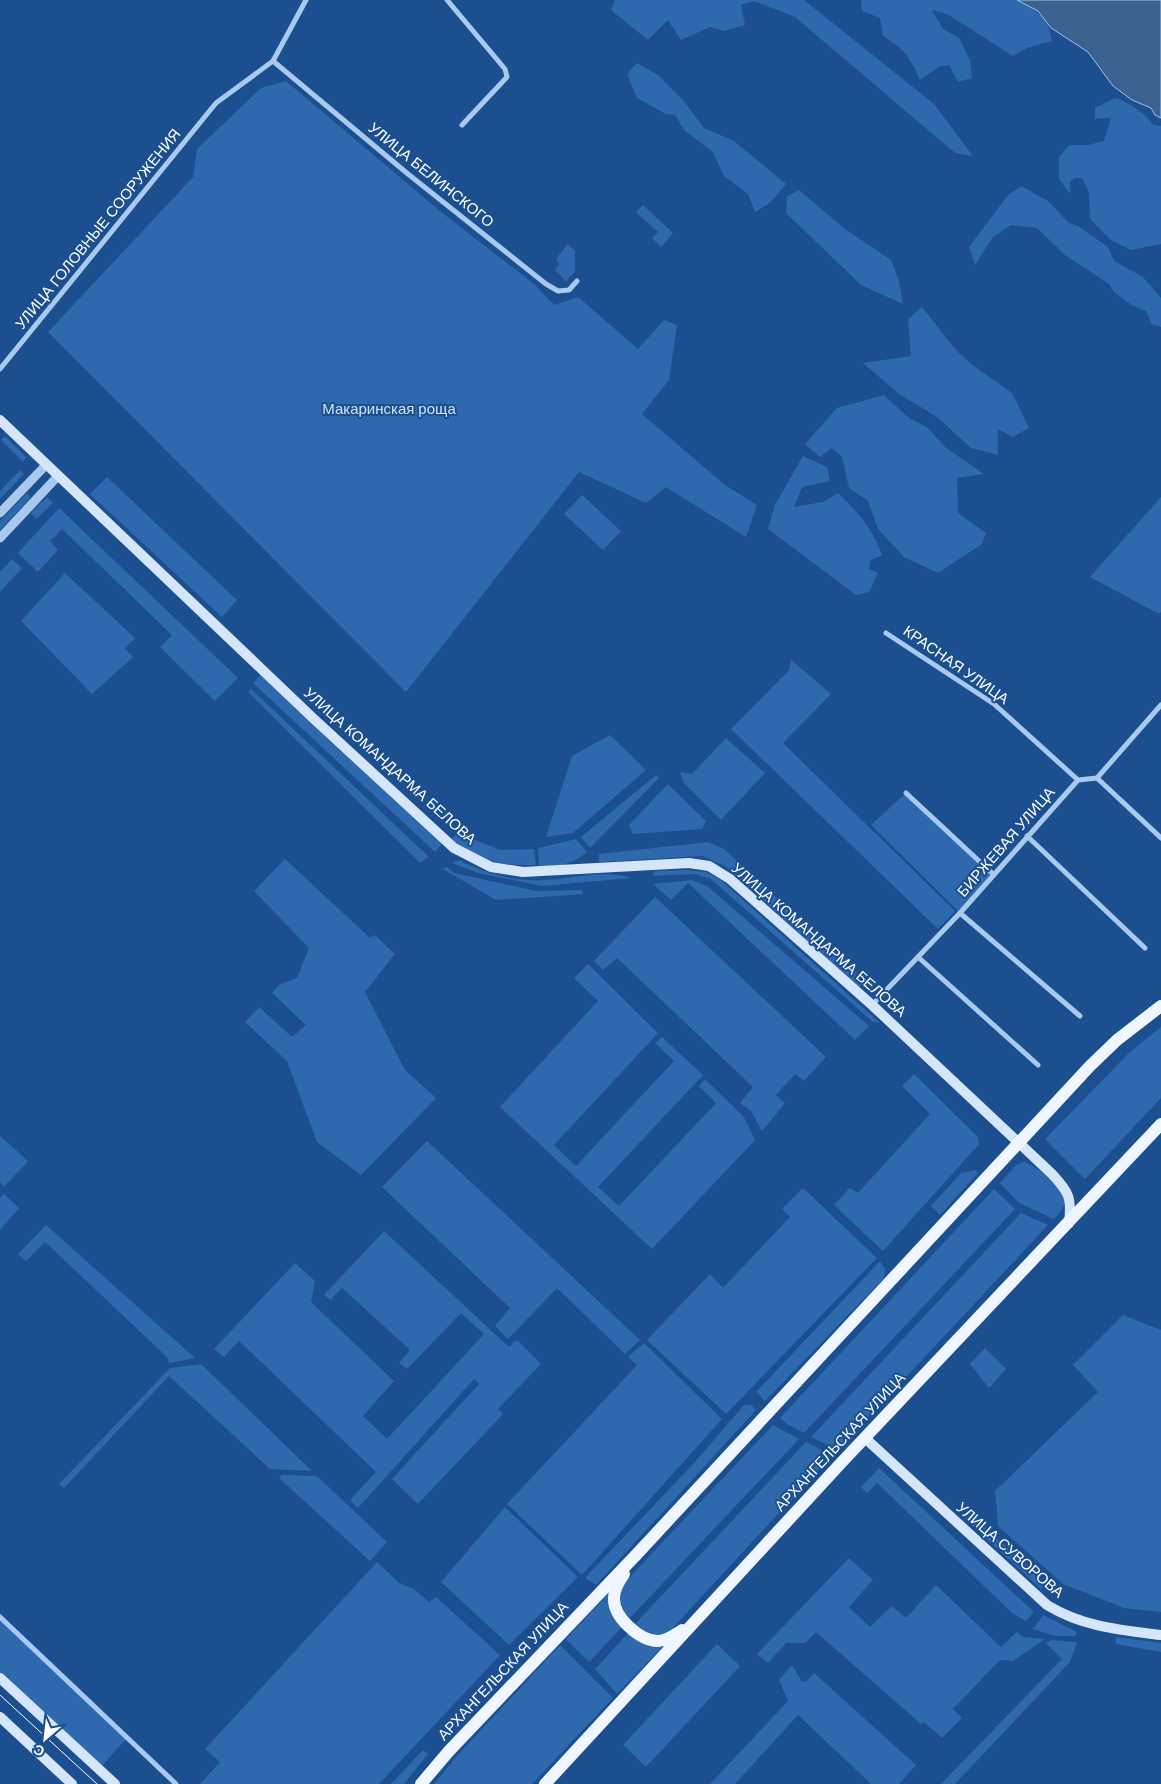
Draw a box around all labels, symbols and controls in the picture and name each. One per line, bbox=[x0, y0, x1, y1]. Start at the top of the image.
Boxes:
street label: УЛИЦА БЕЛИНСКОГО bbox=[364, 118, 498, 232]
street label: УЛИЦА ГОЛОВНЫЕ СООРУЖЕНИЯ bbox=[11, 125, 185, 333]
park label: Макаринская роща bbox=[322, 399, 456, 419]
street label: КРАСНАЯ УЛИЦА bbox=[899, 621, 1013, 709]
street label: УЛИЦА КОМАНДАРМА БЕЛОВА bbox=[299, 683, 481, 849]
street label: БИРЖЕВАЯ УЛИЦА bbox=[953, 783, 1059, 901]
street label: УЛИЦА КОМАНДАРМА БЕЛОВА bbox=[727, 858, 911, 1022]
street label: АРХАНГЕЛЬСКАЯ УЛИЦА bbox=[770, 1368, 910, 1516]
street label: УЛИЦА СУВОРОВА bbox=[952, 1498, 1068, 1602]
street label: АРХАНГЕЛЬСКАЯ УЛИЦА bbox=[433, 1597, 573, 1745]
north arrow bbox=[20, 1714, 70, 1764]
text: С bbox=[30, 1740, 48, 1761]

